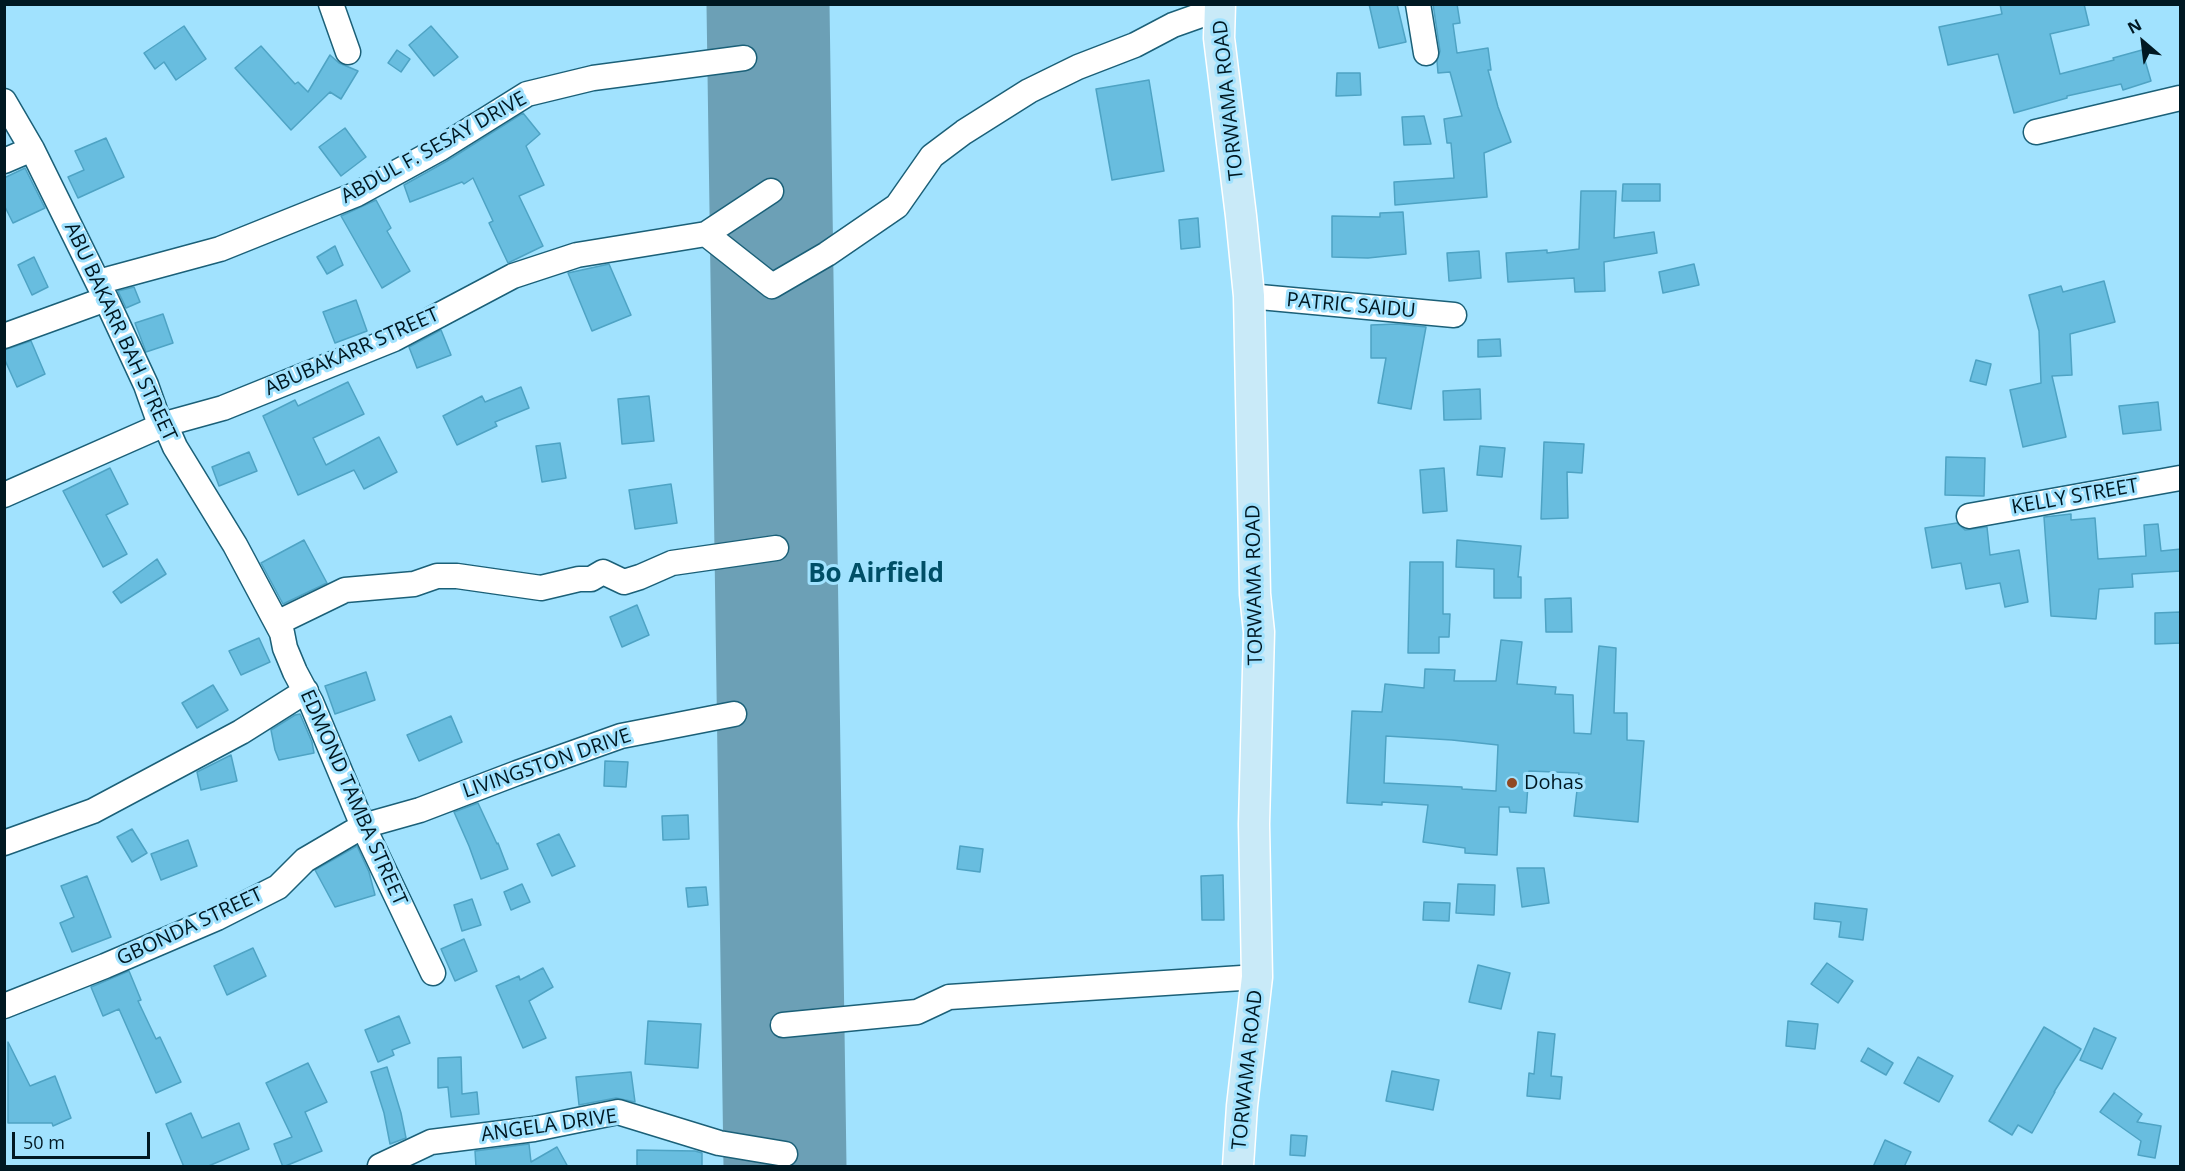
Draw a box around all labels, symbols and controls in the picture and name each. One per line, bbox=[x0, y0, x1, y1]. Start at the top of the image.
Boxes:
north arrow bbox=[2113, 12, 2173, 72]
text: N bbox=[2124, 13, 2145, 39]
street label: TORWAMA ROAD bbox=[1209, 19, 1249, 181]
street label: ABDUL F. SESAY DRIVE bbox=[337, 87, 531, 209]
street label: ABU BAKARR BAH STREET bbox=[59, 219, 181, 445]
street label: PATRIC SAIDU bbox=[1285, 288, 1417, 324]
street label: ABUBAKARR STREET bbox=[261, 303, 443, 401]
street label: KELLY STREET bbox=[2010, 474, 2140, 520]
street label: TORWAMA ROAD bbox=[1242, 504, 1268, 666]
district label: Bo Airfield bbox=[808, 559, 944, 591]
street label: EDMOND TAMBA STREET bbox=[294, 686, 412, 910]
street label: LIVINGSTON DRIVE bbox=[460, 724, 634, 804]
place label: Dohas bbox=[1524, 771, 1583, 795]
marker: Dohas bbox=[1505, 776, 1519, 790]
street label: GBONDA STREET bbox=[113, 883, 267, 971]
street label: TORWAMA ROAD bbox=[1228, 989, 1268, 1151]
street label: ANGELA DRIVE bbox=[479, 1105, 619, 1147]
scale bar bbox=[15, 1120, 153, 1158]
text: 50 m bbox=[23, 1130, 65, 1154]

